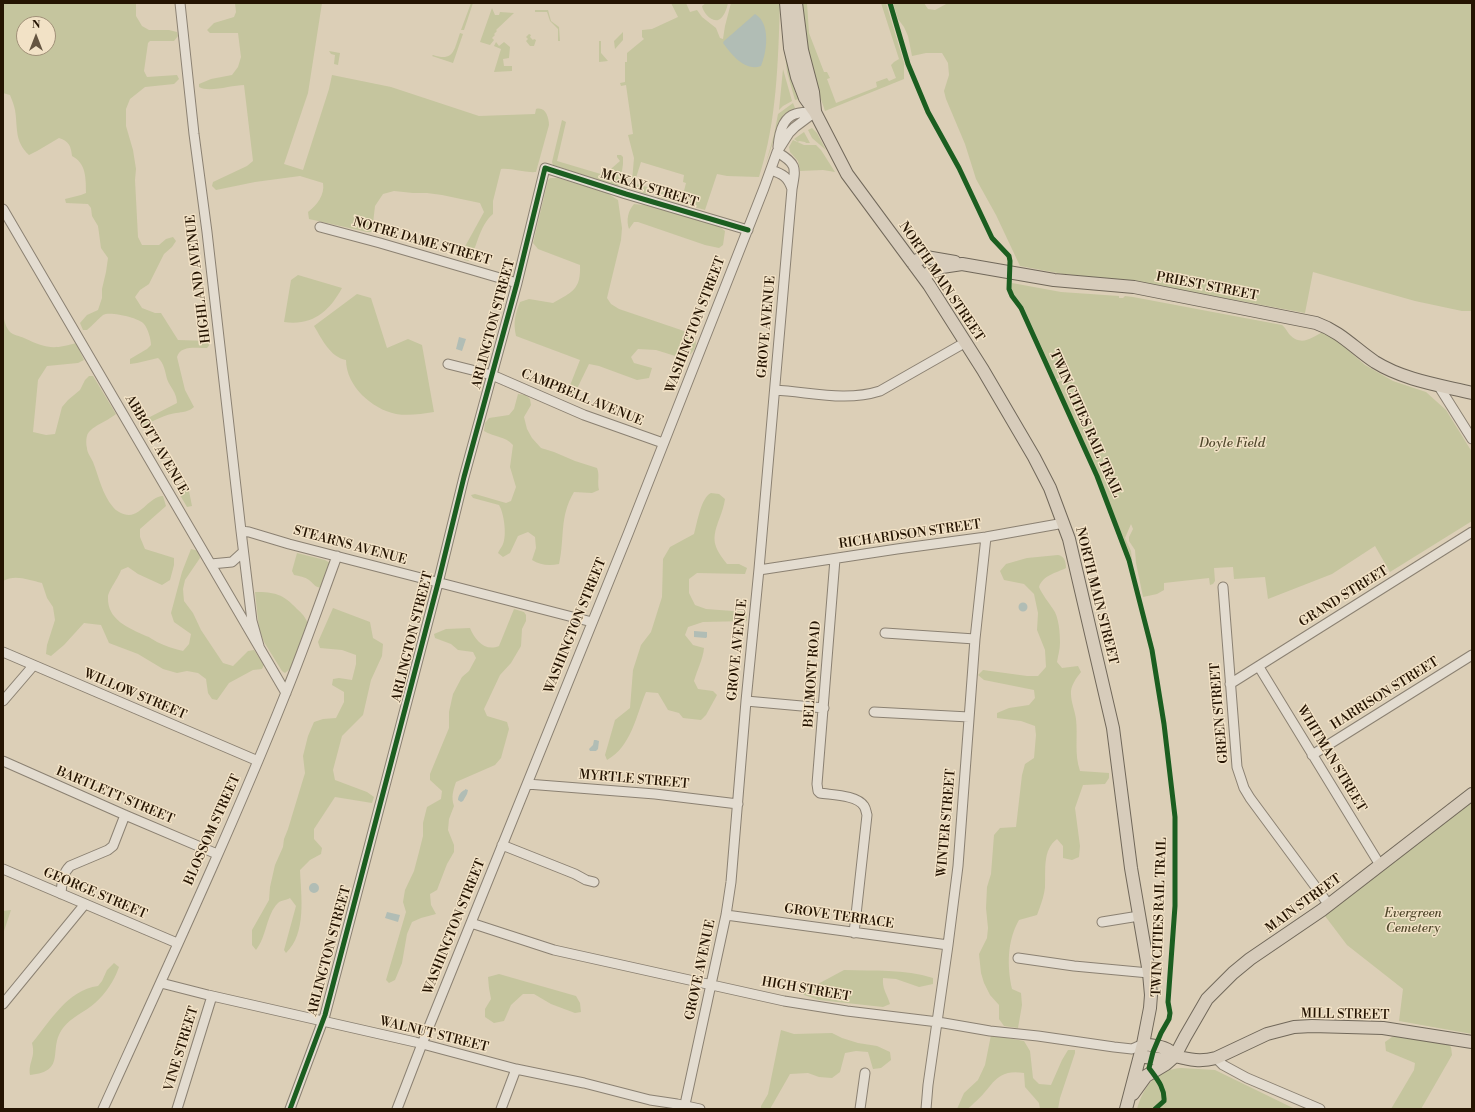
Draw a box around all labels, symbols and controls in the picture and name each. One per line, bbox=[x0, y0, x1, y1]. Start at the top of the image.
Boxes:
north arrow bbox=[16, 16, 56, 56]
text: N bbox=[32, 18, 40, 32]
street label: MCKAY STREET bbox=[598, 167, 700, 211]
street label: HIGHLAND AVENUE bbox=[183, 214, 215, 344]
street label: NOTRE DAME STREET bbox=[351, 215, 493, 269]
street label: NORTH MAIN STREET bbox=[895, 219, 987, 345]
street label: WASHINGTON STREET bbox=[663, 255, 729, 395]
street label: ARLINGTON STREET bbox=[469, 257, 519, 391]
street label: PRIEST STREET bbox=[1155, 269, 1259, 305]
street label: GROVE AVENUE bbox=[755, 275, 779, 379]
street label: TWIN CITIES RAIL TRAIL bbox=[1045, 348, 1125, 500]
street label: CAMPBELL AVENUE bbox=[519, 366, 645, 430]
street label: ABBOTT AVENUE bbox=[121, 393, 191, 497]
park label: Doyle Field bbox=[1199, 436, 1265, 452]
street label: RICHARDSON STREET bbox=[838, 517, 982, 553]
street label: STEARNS AVENUE bbox=[291, 523, 409, 569]
street label: NORTH MAIN STREET bbox=[1071, 526, 1121, 666]
street label: WASHINGTON STREET bbox=[542, 556, 610, 696]
street label: GRAND STREET bbox=[1297, 563, 1391, 631]
street label: ARLINGTON STREET bbox=[389, 570, 437, 704]
street label: GROVE AVENUE bbox=[725, 598, 751, 702]
street label: BELMONT ROAD bbox=[801, 620, 825, 728]
street label: HARRISON STREET bbox=[1328, 654, 1442, 734]
street label: GREEN STREET bbox=[1208, 662, 1232, 764]
street label: WILLOW STREET bbox=[81, 666, 189, 724]
street label: WHITMAN STREET bbox=[1293, 703, 1369, 815]
street label: BARTLETT STREET bbox=[54, 764, 176, 828]
street label: MYRTLE STREET bbox=[578, 767, 690, 793]
street label: WINTER STREET bbox=[934, 768, 960, 878]
street label: BLOSSOM STREET bbox=[182, 772, 244, 888]
street label: TWIN CITIES RAIL TRAIL bbox=[1149, 837, 1171, 997]
street label: WASHINGTON STREET bbox=[421, 857, 489, 997]
street label: GEORGE STREET bbox=[41, 865, 149, 923]
street label: MAIN STREET bbox=[1263, 871, 1345, 937]
street label: ARLINGTON STREET bbox=[305, 884, 355, 1018]
street label: GROVE TERRACE bbox=[783, 902, 895, 932]
park label: Evergreen Cemetery bbox=[1384, 906, 1442, 937]
street label: GROVE AVENUE bbox=[683, 918, 719, 1022]
street label: HIGH STREET bbox=[760, 974, 852, 1006]
street label: VINE STREET bbox=[162, 1005, 202, 1093]
street label: MILL STREET bbox=[1301, 1006, 1389, 1024]
street label: WALNUT STREET bbox=[378, 1014, 490, 1056]

